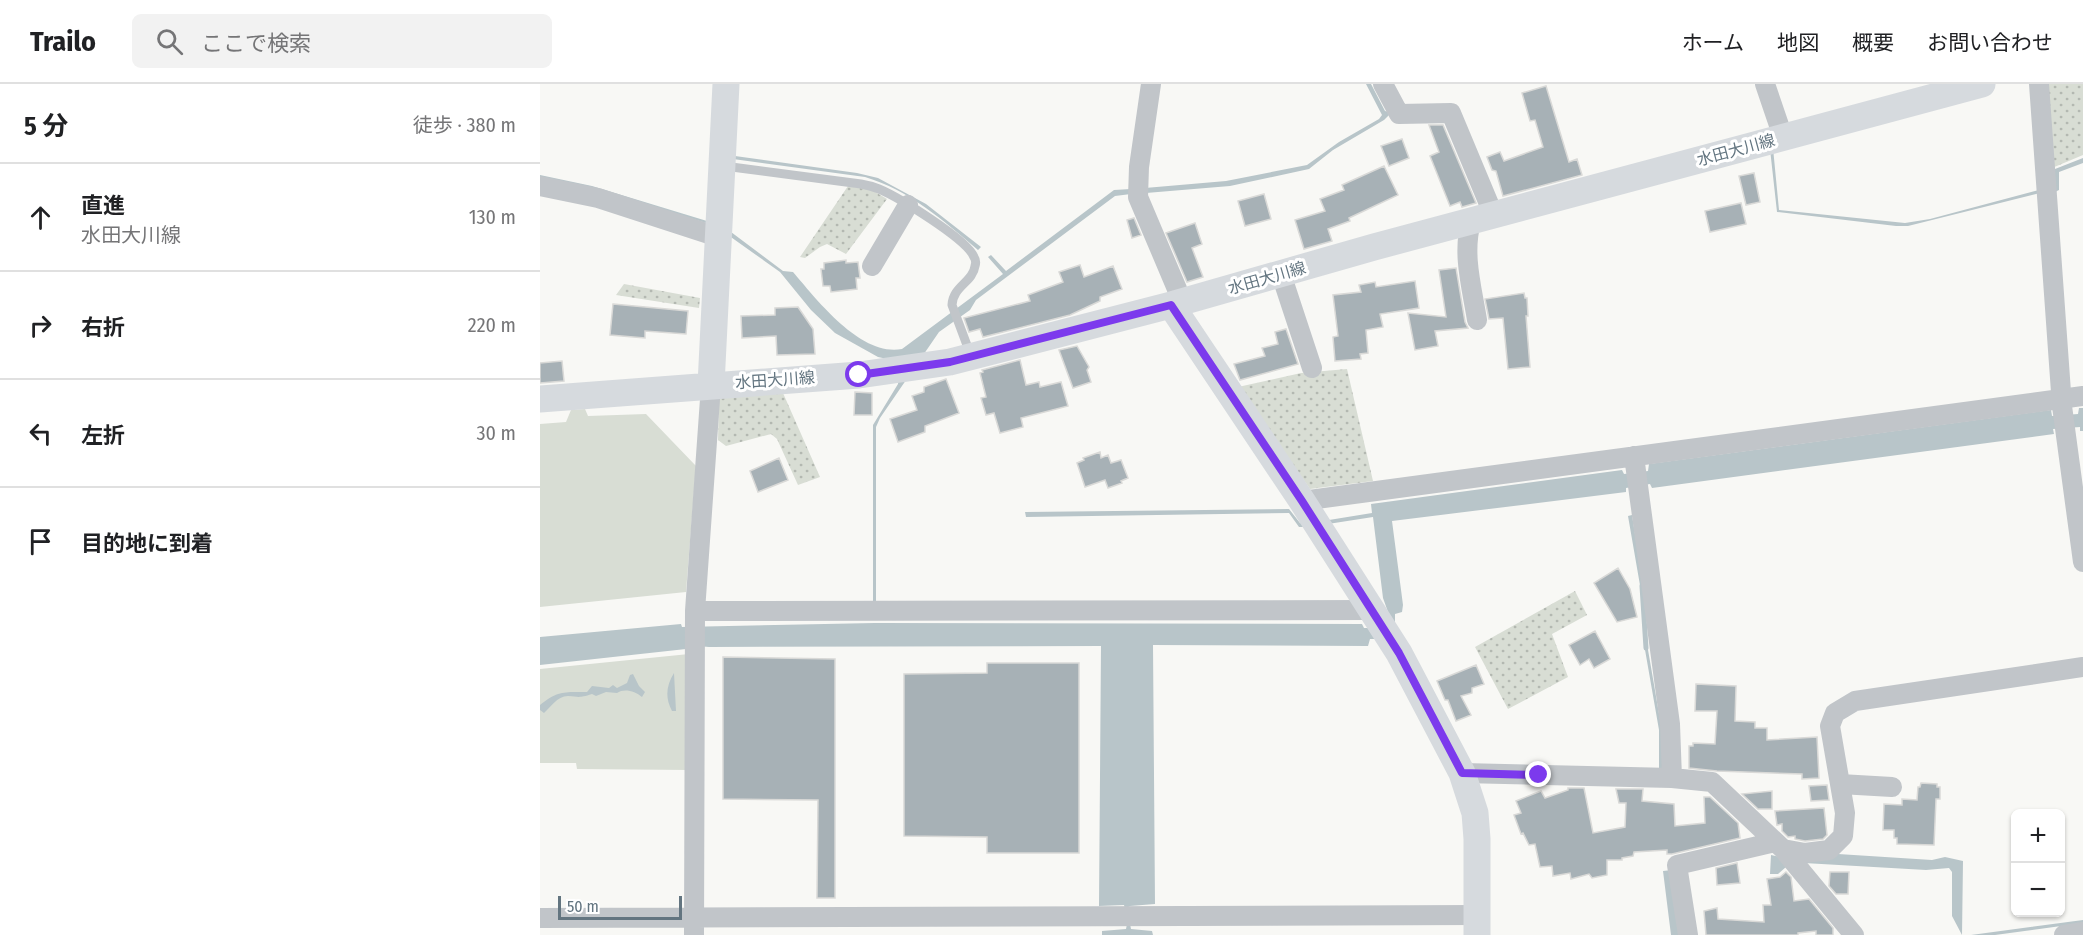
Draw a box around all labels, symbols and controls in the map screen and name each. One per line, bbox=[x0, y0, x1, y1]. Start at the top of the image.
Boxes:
search box bbox=[132, 14, 552, 68]
text: Trailo bbox=[30, 25, 96, 58]
icon: search bbox=[153, 25, 186, 58]
text: ここで検索 bbox=[201, 30, 311, 57]
text: ホーム bbox=[1682, 30, 1744, 56]
text: 地図 bbox=[1777, 30, 1819, 56]
text: 概要 bbox=[1852, 30, 1894, 56]
text: お問い合わせ bbox=[1927, 30, 2053, 56]
text: 5 分 bbox=[24, 111, 68, 142]
text: 徒歩 · 380 m bbox=[413, 113, 516, 137]
street label: 水田大川線 bbox=[1695, 130, 1777, 170]
text: 直進 bbox=[81, 192, 125, 219]
icon: ahead bbox=[24, 201, 57, 234]
text: 130 m bbox=[469, 205, 516, 229]
text: 水田大川線 bbox=[81, 223, 181, 247]
street label: 水田大川線 bbox=[1226, 258, 1308, 298]
icon: right bbox=[24, 309, 57, 342]
text: 220 m bbox=[468, 313, 516, 337]
text: 右折 bbox=[81, 314, 125, 341]
route start bbox=[845, 361, 871, 387]
street label: 水田大川線 bbox=[734, 368, 816, 392]
icon: left bbox=[24, 417, 57, 450]
text: 30 m bbox=[476, 421, 516, 445]
text: 左折 bbox=[81, 422, 125, 449]
icon: arrive bbox=[24, 525, 57, 558]
text: 目的地に到着 bbox=[81, 530, 213, 557]
route end bbox=[1525, 761, 1551, 787]
map controls bbox=[2011, 809, 2065, 917]
button: + bbox=[2011, 809, 2065, 863]
button: − bbox=[2011, 863, 2065, 917]
scale bar bbox=[558, 893, 682, 920]
text: 50 m bbox=[567, 897, 599, 916]

